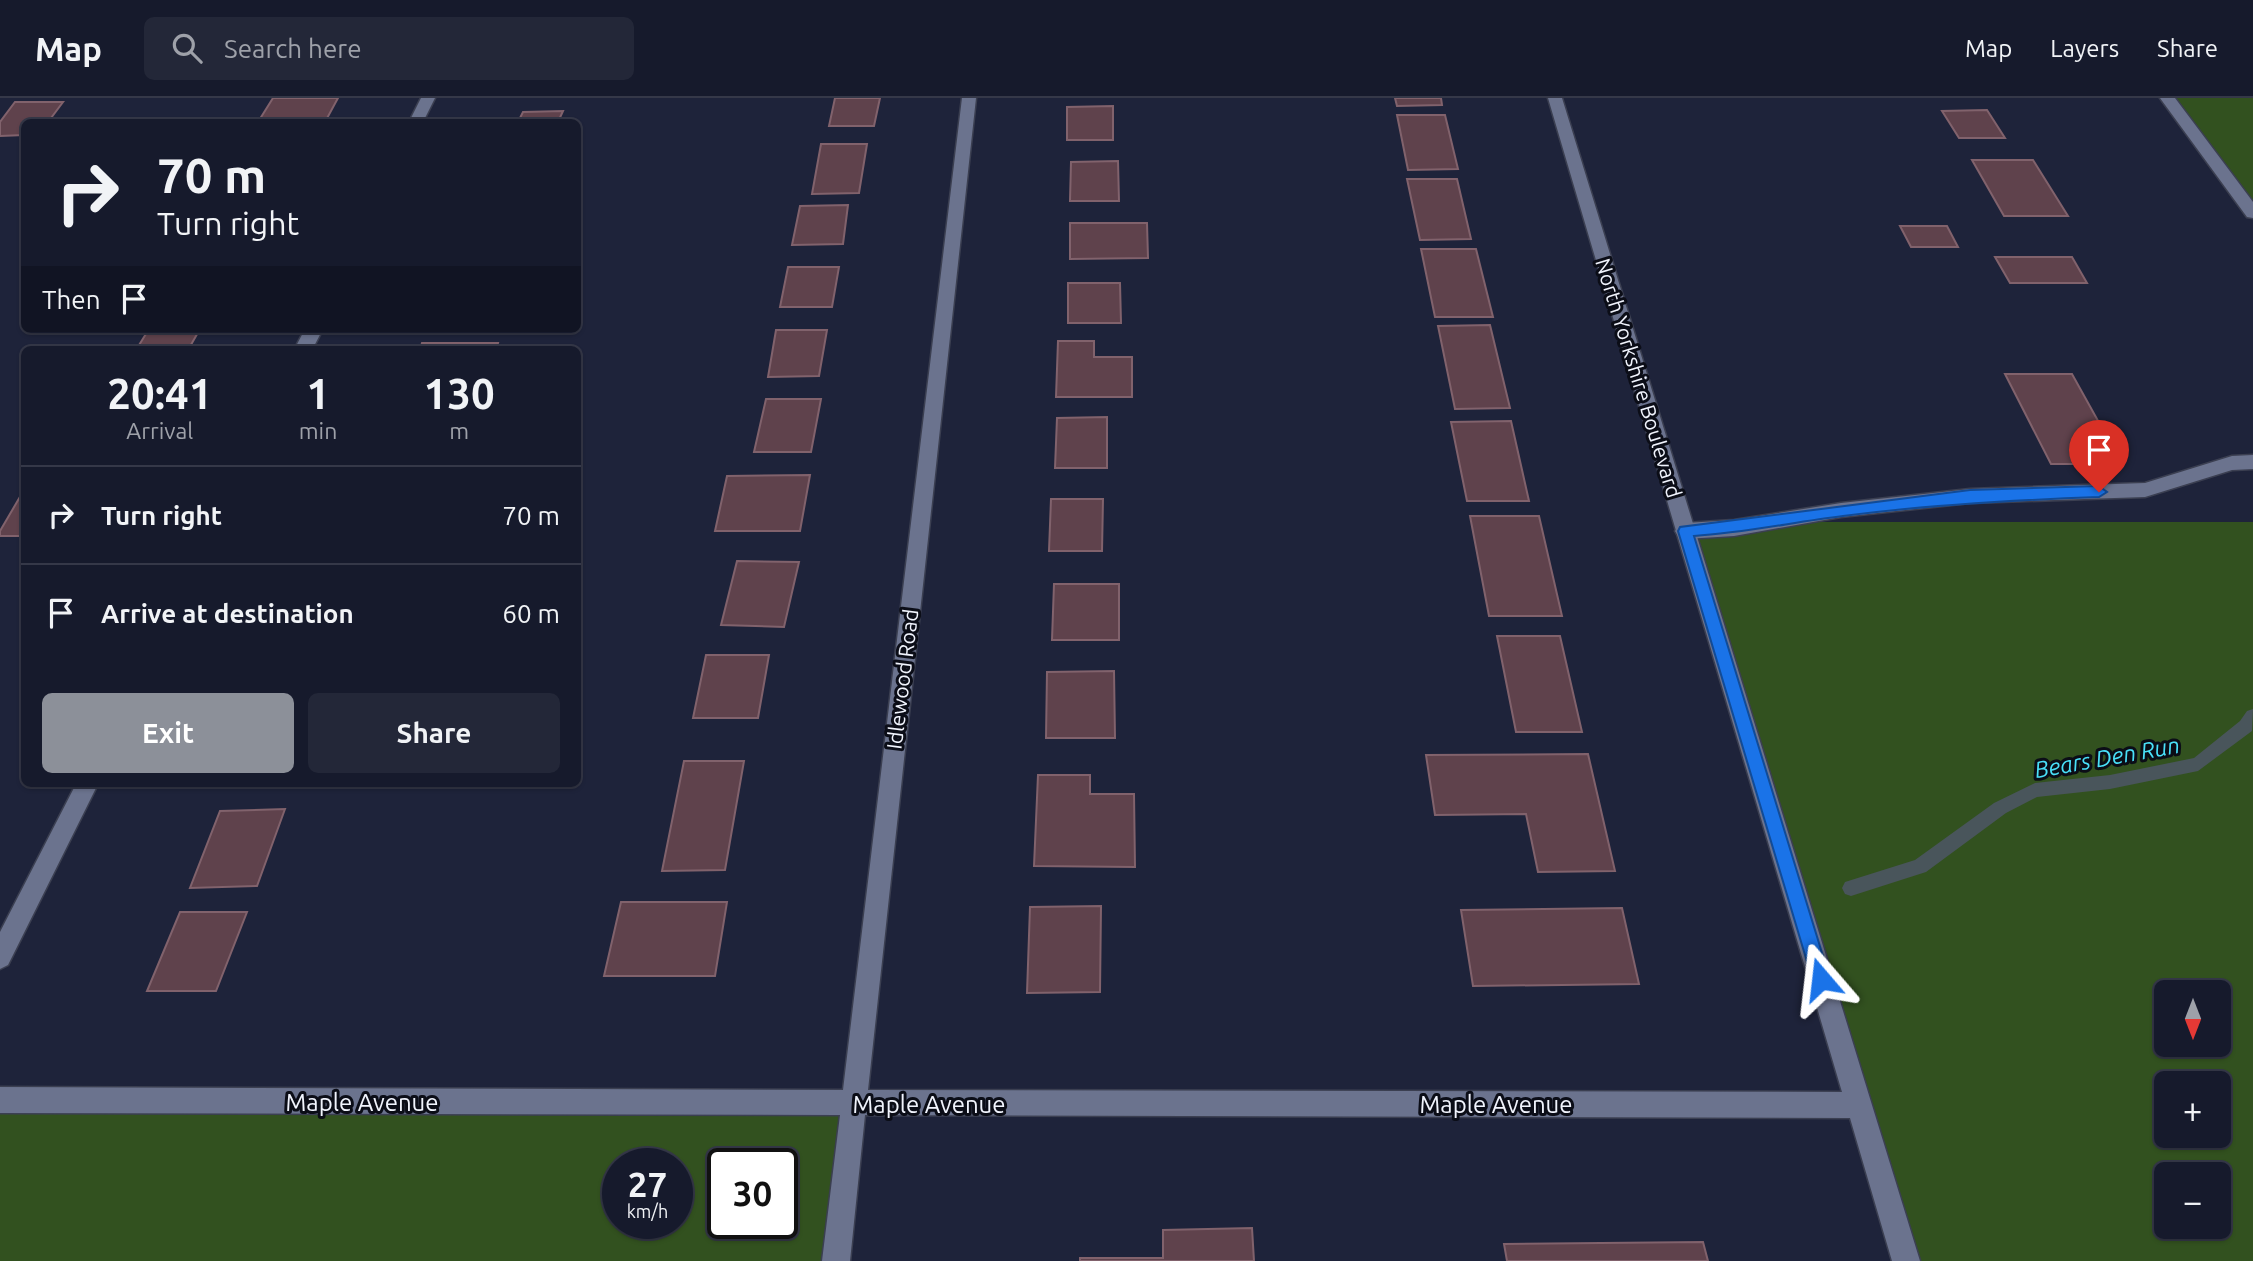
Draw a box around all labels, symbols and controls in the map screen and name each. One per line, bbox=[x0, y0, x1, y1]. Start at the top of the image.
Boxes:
search box bbox=[144, 17, 634, 80]
icon: search bbox=[168, 29, 206, 67]
text: Map bbox=[35, 30, 102, 67]
text: Search here bbox=[224, 34, 362, 63]
text: Map bbox=[1965, 35, 2012, 62]
text: Layers bbox=[2050, 35, 2119, 62]
text: Share bbox=[2157, 35, 2218, 62]
icon: right bbox=[42, 147, 133, 238]
text: 70 m bbox=[157, 147, 266, 202]
text: Turn right bbox=[157, 205, 299, 241]
street label: North Yorkshire Boulevard bbox=[1591, 255, 1687, 501]
icon: arrive bbox=[115, 280, 153, 318]
text: Then bbox=[42, 285, 101, 314]
text: 20:41 bbox=[107, 370, 212, 417]
text: 1 bbox=[306, 370, 330, 417]
text: 130 bbox=[424, 370, 495, 417]
text: Arrival bbox=[126, 418, 193, 443]
text: min bbox=[299, 418, 337, 443]
text: m bbox=[449, 418, 469, 443]
pin bbox=[2069, 420, 2129, 492]
icon: arrive bbox=[2080, 431, 2118, 469]
icon: right bbox=[42, 496, 80, 534]
text: Turn right bbox=[101, 501, 222, 530]
text: 70 m bbox=[502, 501, 560, 530]
icon: arrive bbox=[42, 594, 80, 632]
text: Arrive at destination bbox=[101, 599, 354, 628]
text: 60 m bbox=[502, 599, 560, 628]
street label: Idlewood Road bbox=[881, 608, 923, 750]
button: Exit bbox=[42, 693, 294, 773]
button: Share bbox=[308, 693, 560, 773]
water label: Bears Den Run bbox=[2032, 732, 2182, 782]
position arrow bbox=[1784, 942, 1858, 1016]
north arrow bbox=[2154, 980, 2231, 1057]
map controls bbox=[2154, 980, 2231, 1239]
button: + bbox=[2154, 1071, 2231, 1148]
street label: Maple Avenue bbox=[285, 1089, 439, 1116]
street label: Maple Avenue bbox=[852, 1091, 1006, 1118]
street label: Maple Avenue bbox=[1419, 1091, 1573, 1118]
speed limit sign: 30 bbox=[707, 1148, 798, 1239]
button: − bbox=[2154, 1162, 2231, 1239]
text: 27 bbox=[628, 1164, 667, 1204]
text: km/h bbox=[627, 1201, 668, 1221]

